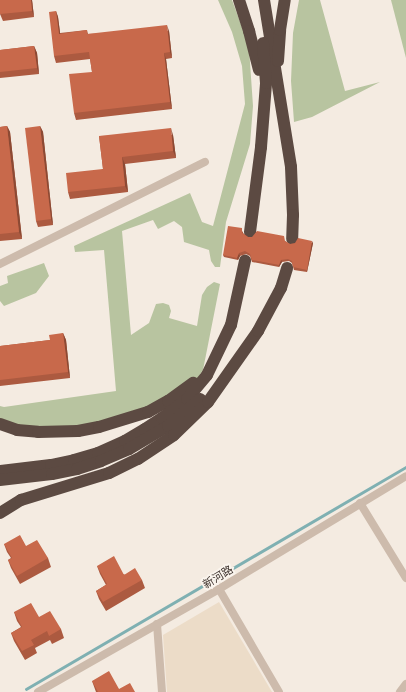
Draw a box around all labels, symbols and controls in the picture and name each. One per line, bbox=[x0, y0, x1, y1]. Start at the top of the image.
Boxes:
street label: 新河路 bbox=[200, 563, 236, 591]

